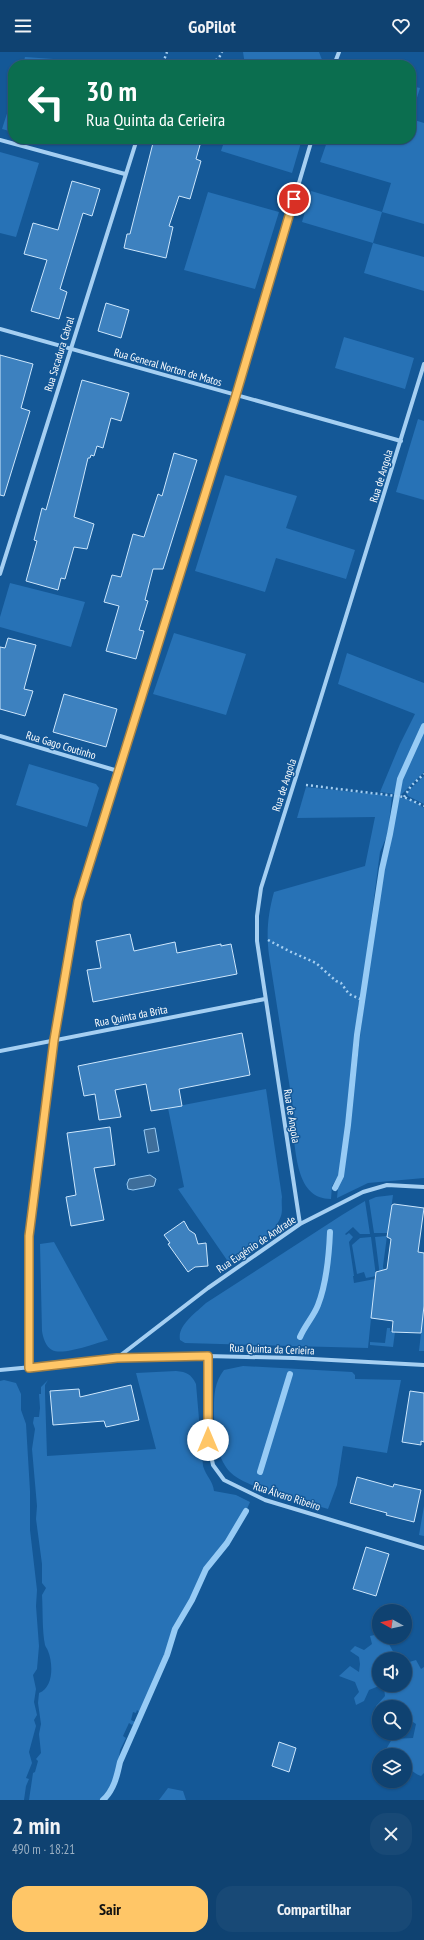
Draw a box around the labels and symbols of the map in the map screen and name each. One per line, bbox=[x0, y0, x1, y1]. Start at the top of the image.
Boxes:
pin bbox=[277, 182, 311, 216]
street label: Rua Sacadura Cabral bbox=[41, 314, 77, 393]
street label: Rua General Norton de Matos bbox=[112, 345, 224, 389]
street label: Rua de Angola bbox=[366, 448, 396, 504]
street label: Rua Gago Coutinho bbox=[24, 728, 98, 762]
street label: Rua de Angola bbox=[269, 757, 299, 813]
street label: Rua Quinta da Brita bbox=[93, 1002, 169, 1030]
street label: Rua de Angola bbox=[281, 1088, 303, 1144]
street label: Rua Eugénio de Andrade bbox=[214, 1212, 299, 1276]
street label: Rua Quinta da Cerieira bbox=[229, 1341, 315, 1357]
position arrow bbox=[187, 1419, 229, 1461]
street label: Rua Álvaro Ribeiro bbox=[251, 1479, 323, 1514]
north arrow bbox=[372, 1604, 412, 1644]

